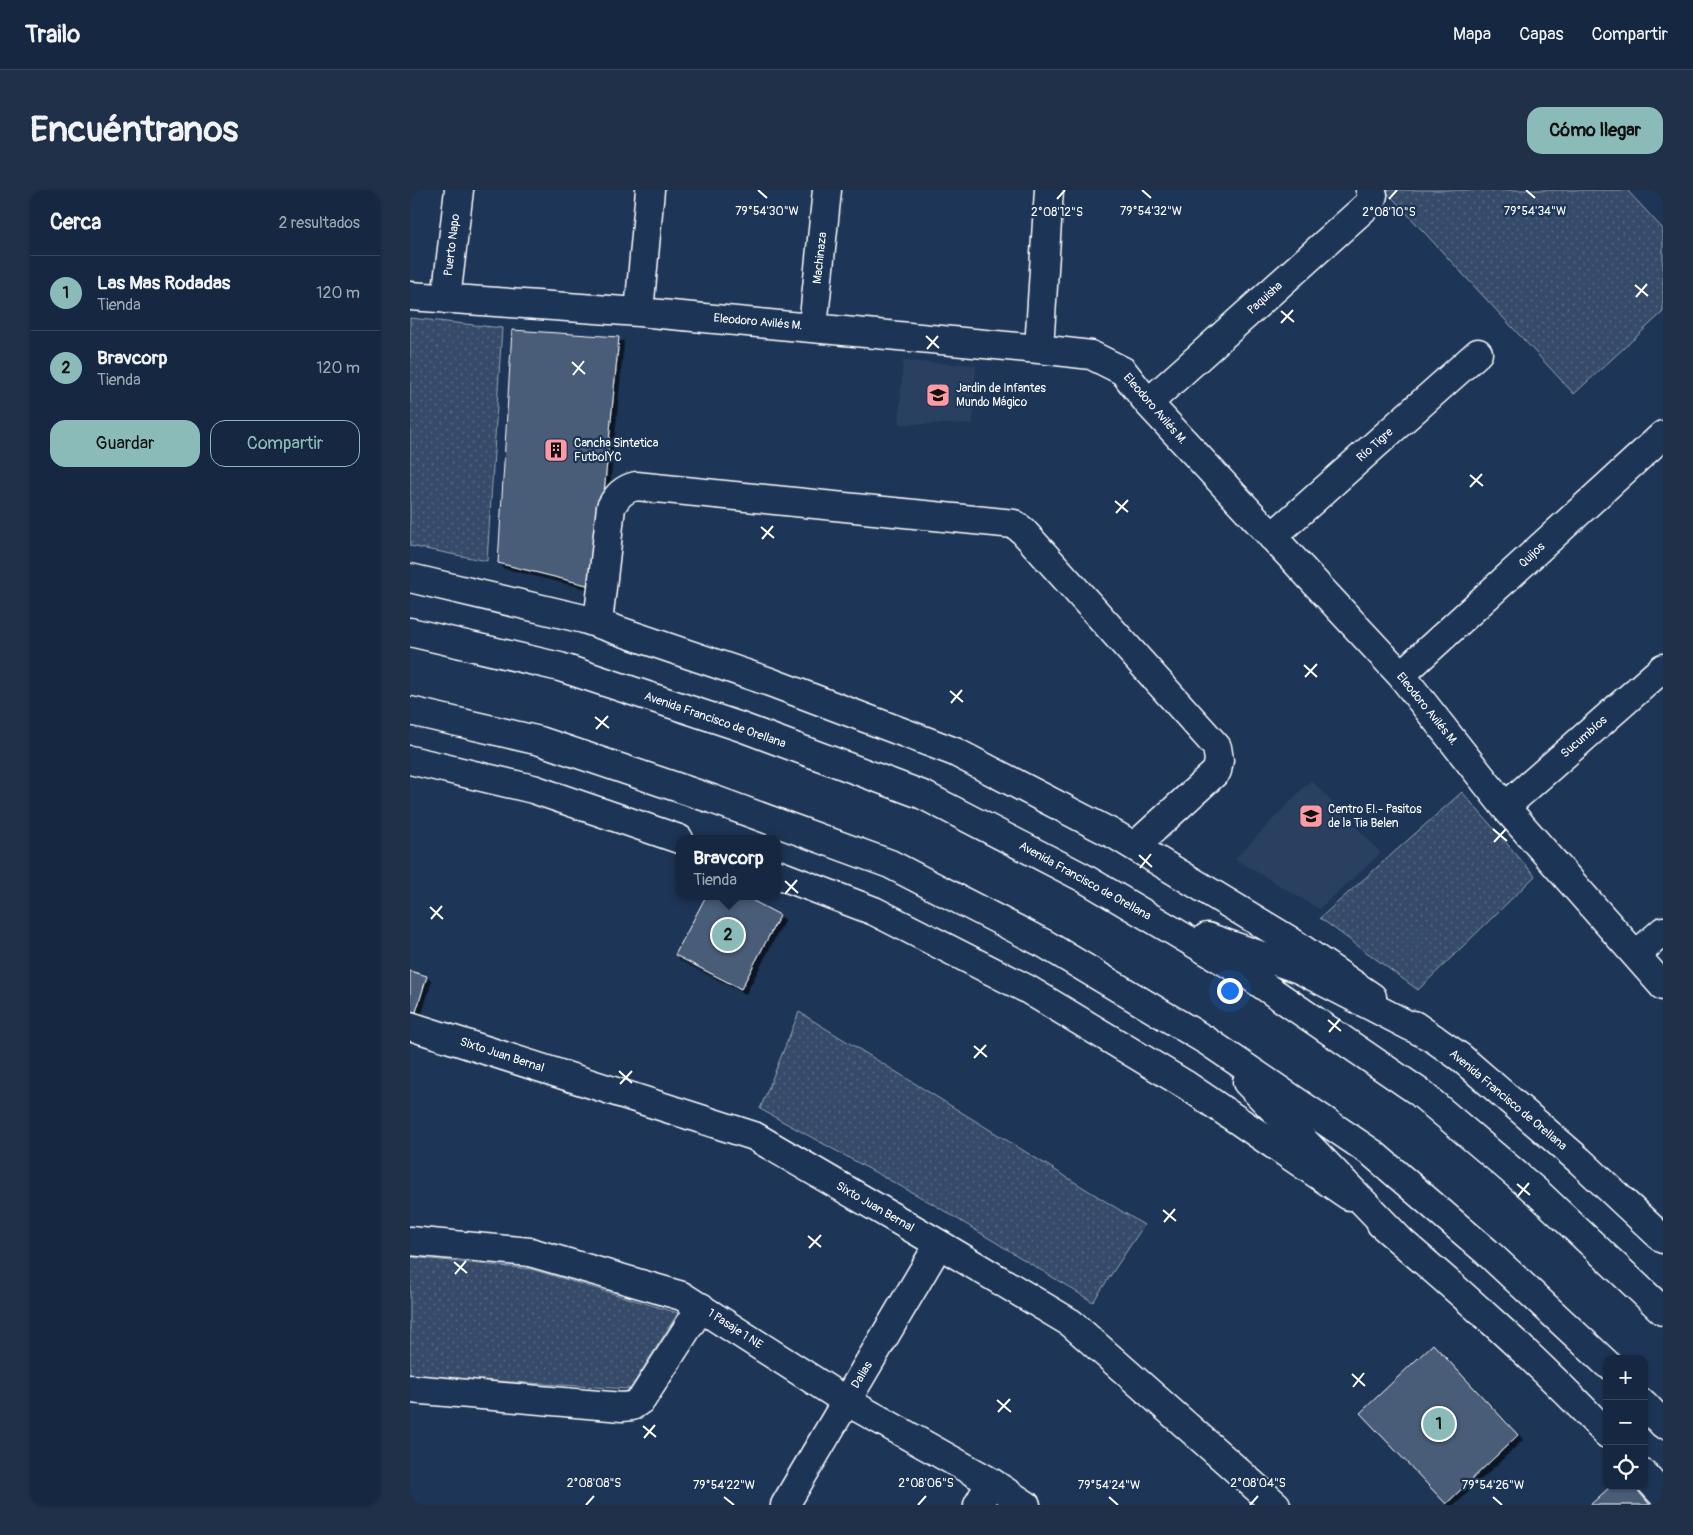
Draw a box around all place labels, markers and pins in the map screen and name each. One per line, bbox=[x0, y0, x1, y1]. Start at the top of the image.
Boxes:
place label: Jardin de Infantes Mundo Mágico bbox=[956, 381, 1046, 410]
school or university icon: Jardin de Infantes Mundo Mágico bbox=[925, 382, 951, 408]
place label: Cancha Sintetica FutbolYC bbox=[574, 436, 659, 465]
building icon: Cancha Sintetica FutbolYC bbox=[543, 437, 569, 463]
place label: Centro EI.- Pasitos de la Tia Belen bbox=[1328, 802, 1422, 831]
school or university icon: Centro EI.- Pasitos de la Tia Belen bbox=[1298, 803, 1324, 829]
pin: 2 bbox=[712, 916, 744, 954]
pin: 1 bbox=[1423, 1405, 1455, 1443]

